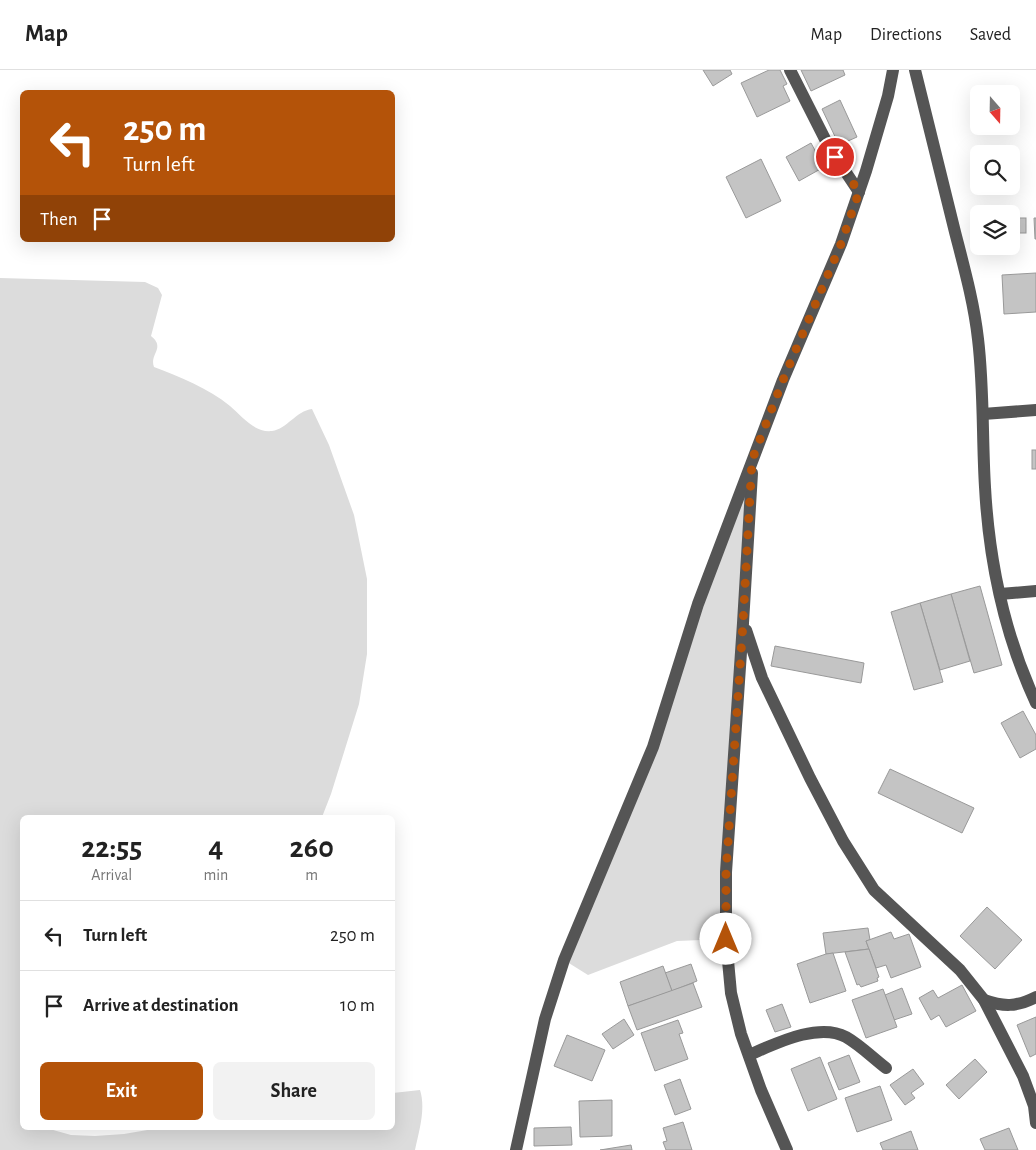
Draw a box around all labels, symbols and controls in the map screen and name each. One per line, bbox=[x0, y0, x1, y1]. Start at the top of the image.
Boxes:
text: Map bbox=[25, 22, 68, 46]
text: Map bbox=[811, 26, 842, 44]
text: Directions bbox=[870, 26, 942, 44]
text: Saved bbox=[970, 26, 1011, 44]
north arrow bbox=[970, 85, 1020, 135]
map controls bbox=[970, 85, 1020, 255]
icon: left bbox=[40, 110, 105, 175]
text: 250 m bbox=[123, 112, 206, 147]
pin bbox=[814, 136, 856, 178]
icon: arrive bbox=[821, 143, 849, 171]
button: search bbox=[970, 145, 1020, 195]
text: Turn left bbox=[123, 153, 195, 175]
icon: arrive bbox=[88, 205, 116, 233]
button: layers bbox=[970, 205, 1020, 255]
text: Then bbox=[40, 210, 78, 229]
text: 22:55 bbox=[81, 833, 142, 863]
text: 4 bbox=[208, 833, 223, 863]
text: 260 bbox=[290, 833, 334, 863]
text: Arrival bbox=[91, 867, 132, 883]
text: min bbox=[203, 867, 228, 883]
text: m bbox=[305, 867, 318, 883]
position arrow bbox=[699, 912, 751, 964]
icon: left bbox=[40, 922, 68, 950]
text: Turn left bbox=[83, 926, 147, 945]
text: 250 m bbox=[330, 926, 375, 945]
icon: arrive bbox=[40, 992, 68, 1020]
text: Arrive at destination bbox=[83, 996, 239, 1015]
text: 10 m bbox=[340, 996, 375, 1015]
button: Exit bbox=[40, 1062, 203, 1120]
button: Share bbox=[213, 1062, 375, 1120]

